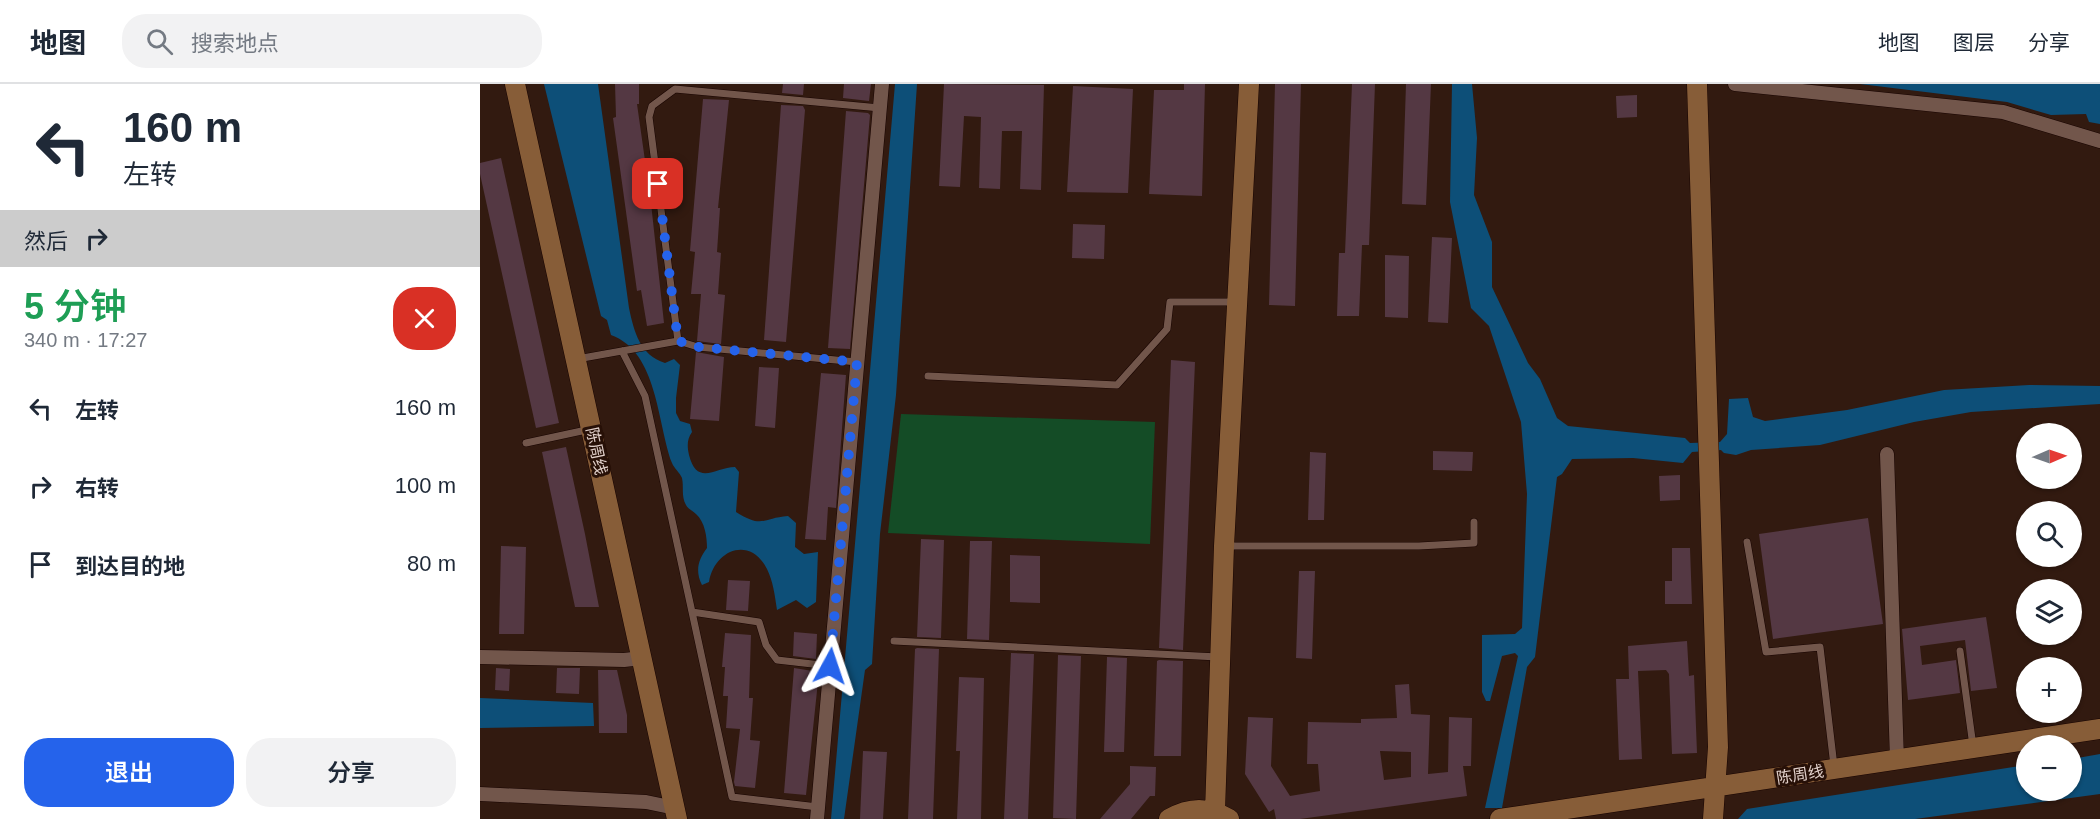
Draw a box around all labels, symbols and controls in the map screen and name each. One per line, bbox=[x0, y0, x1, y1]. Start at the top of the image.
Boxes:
search box bbox=[122, 14, 542, 68]
icon: search bbox=[143, 25, 176, 58]
text: 地图 bbox=[30, 28, 86, 59]
text: 搜索地点 bbox=[191, 31, 279, 56]
text: 地图 bbox=[1878, 31, 1920, 54]
text: 图层 bbox=[1953, 31, 1995, 54]
text: 分享 bbox=[2028, 31, 2070, 54]
text: 160 m bbox=[123, 104, 242, 151]
icon: left bbox=[24, 108, 102, 186]
pin bbox=[632, 158, 683, 209]
text: 左转 bbox=[123, 160, 177, 190]
icon: arrive bbox=[641, 167, 674, 200]
icon: right bbox=[80, 222, 113, 255]
text: 然后 bbox=[24, 229, 68, 254]
text: 5 分钟 bbox=[24, 286, 126, 327]
button: close bbox=[393, 287, 456, 350]
text: 340 m · 17:27 bbox=[24, 329, 147, 351]
icon: left bbox=[24, 392, 57, 425]
text: 160 m bbox=[395, 395, 456, 420]
text: 左转 bbox=[75, 398, 119, 423]
north arrow bbox=[2016, 423, 2082, 489]
map controls bbox=[2016, 423, 2082, 801]
street label: 陈周线 bbox=[583, 426, 610, 476]
icon: right bbox=[24, 470, 57, 503]
text: 100 m bbox=[395, 473, 456, 498]
text: 右转 bbox=[75, 476, 119, 501]
button: search bbox=[2016, 501, 2082, 567]
icon: arrive bbox=[24, 548, 57, 581]
text: 80 m bbox=[407, 551, 456, 576]
text: 到达目的地 bbox=[75, 554, 185, 579]
button: layers bbox=[2016, 579, 2082, 645]
position arrow bbox=[798, 634, 862, 698]
button: + bbox=[2016, 657, 2082, 723]
button: − bbox=[2016, 735, 2082, 801]
button: 退出 bbox=[24, 738, 234, 807]
button: 分享 bbox=[246, 738, 456, 807]
street label: 陈周线 bbox=[1775, 762, 1825, 787]

